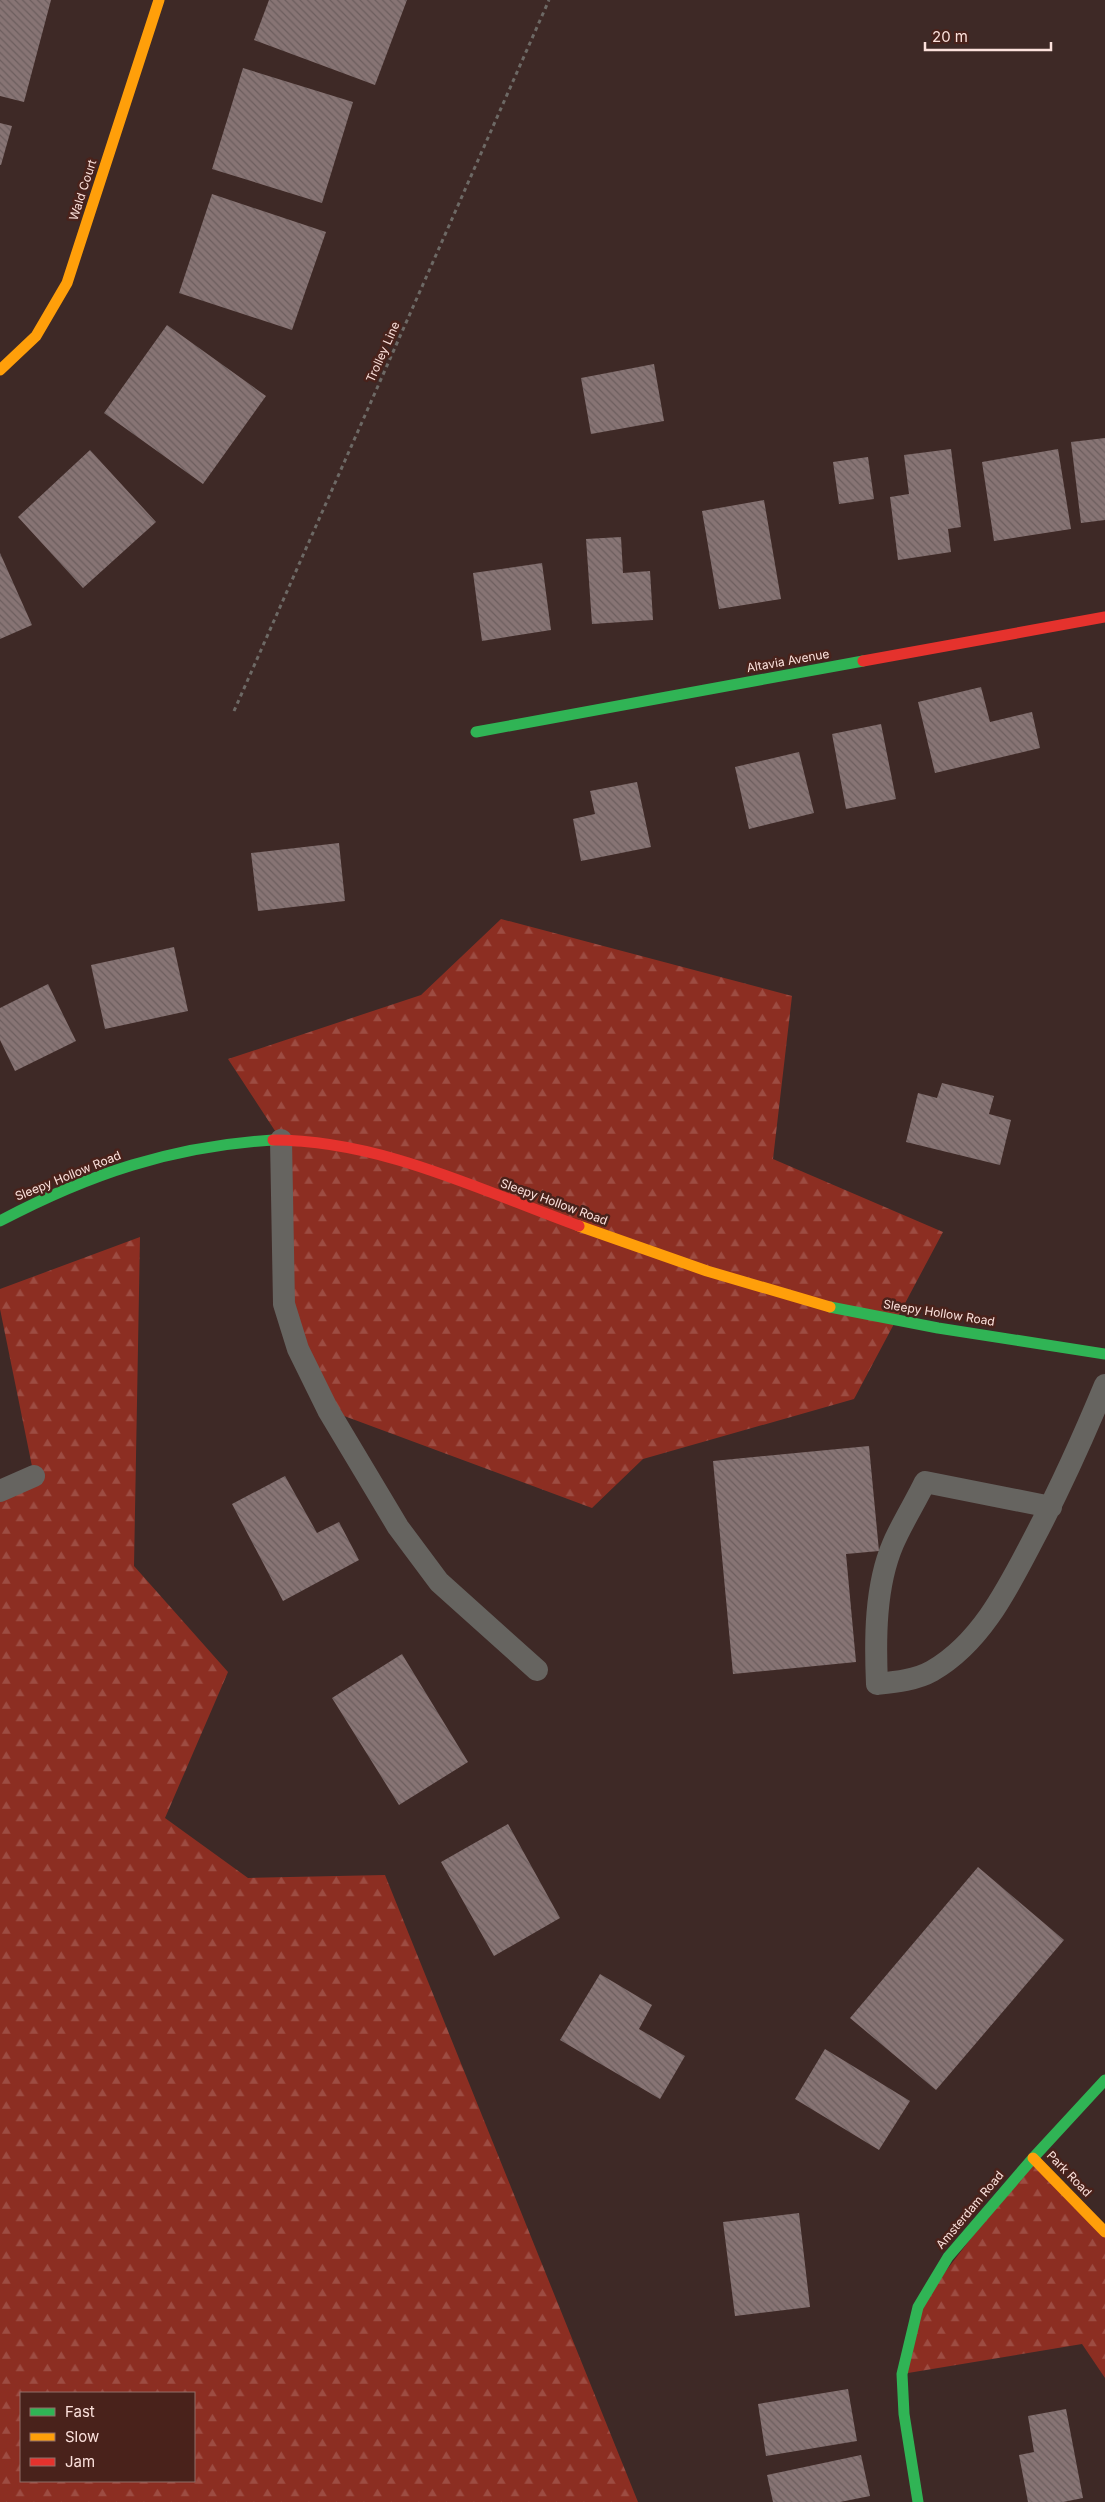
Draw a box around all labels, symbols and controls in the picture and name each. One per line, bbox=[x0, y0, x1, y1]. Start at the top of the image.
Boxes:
scale bar bbox=[925, 20, 1051, 52]
text: 20 m bbox=[932, 27, 968, 46]
street label: Wald Court bbox=[66, 157, 99, 222]
street label: Trolley Line bbox=[362, 319, 403, 385]
street label: Altavia Avenue bbox=[745, 646, 830, 675]
street label: Sleepy Hollow Road bbox=[13, 1147, 123, 1204]
street label: Sleepy Hollow Road bbox=[499, 1175, 610, 1228]
street label: Sleepy Hollow Road bbox=[882, 1296, 996, 1329]
street label: Park Road bbox=[1044, 2148, 1095, 2200]
street label: Amsterdam Road bbox=[933, 2168, 1007, 2252]
legend bbox=[20, 2392, 195, 2482]
text: Fast bbox=[65, 2402, 95, 2421]
text: Slow bbox=[65, 2427, 99, 2446]
text: Jam bbox=[65, 2452, 95, 2471]

